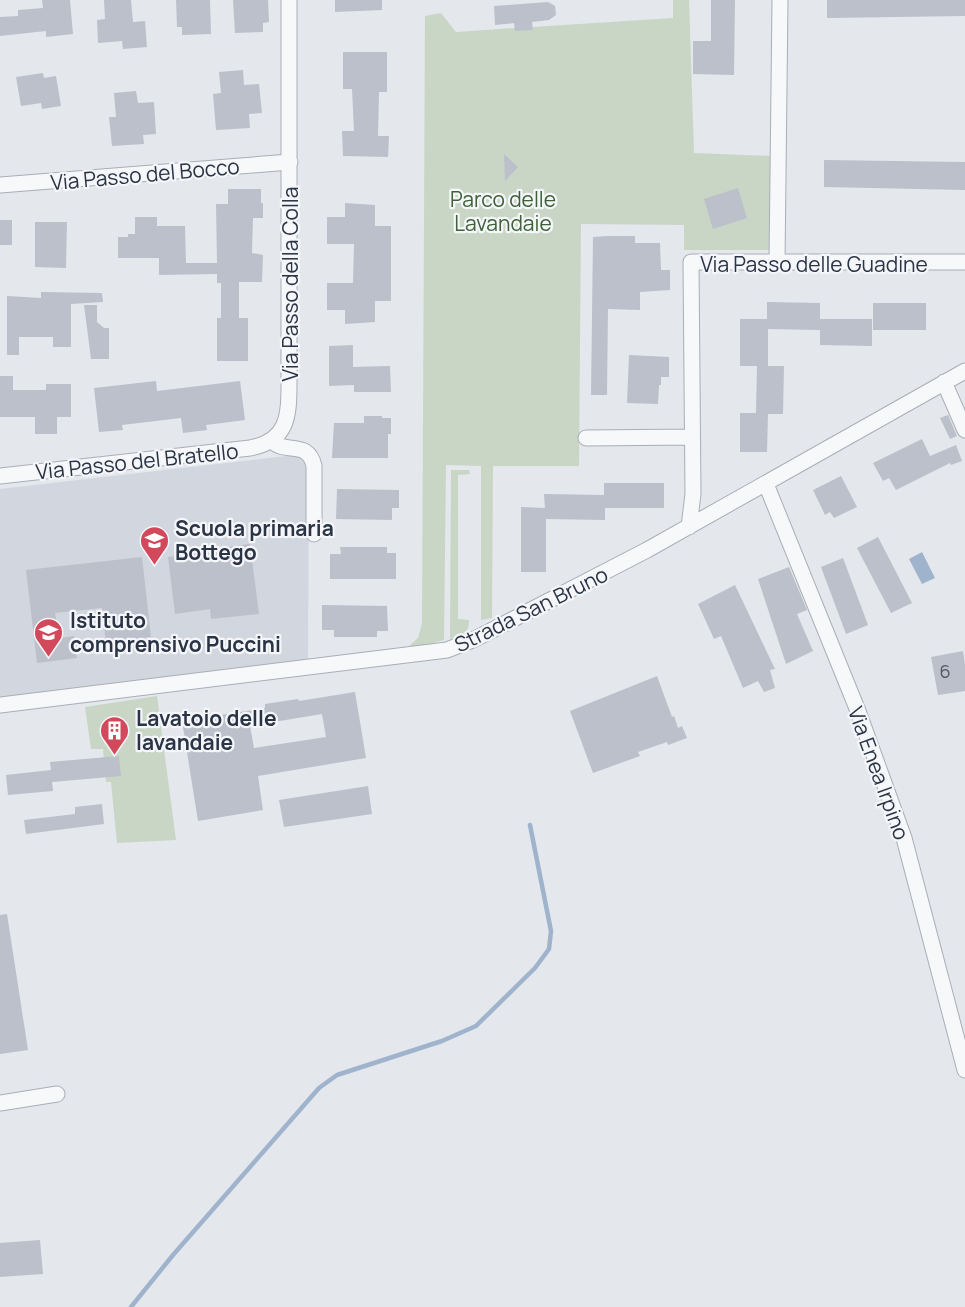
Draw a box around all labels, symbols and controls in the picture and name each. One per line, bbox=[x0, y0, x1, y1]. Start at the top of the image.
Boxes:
street label: Via Passo del Bocco bbox=[49, 152, 241, 196]
park label: Parco delle Lavandaie bbox=[450, 185, 556, 237]
street label: Via Passo della Colla bbox=[276, 187, 304, 381]
street label: Via Passo delle Guadine bbox=[700, 250, 928, 278]
street label: Via Passo del Bratello bbox=[34, 436, 240, 486]
place label: Scuola primaria Bottego bbox=[175, 514, 334, 566]
school or university icon: Scuola primaria Bottego bbox=[138, 524, 170, 566]
street label: Strada San Bruno bbox=[450, 560, 612, 658]
place label: Istituto comprensivo Puccini bbox=[70, 606, 281, 658]
school or university icon: Istituto comprensivo Puccini bbox=[33, 616, 65, 658]
house number: 6 bbox=[939, 659, 951, 683]
street label: Via Enea Irpino bbox=[842, 702, 916, 844]
place label: Lavatoio delle lavandaie bbox=[136, 704, 277, 756]
building icon: Lavatoio delle lavandaie bbox=[99, 714, 131, 756]

